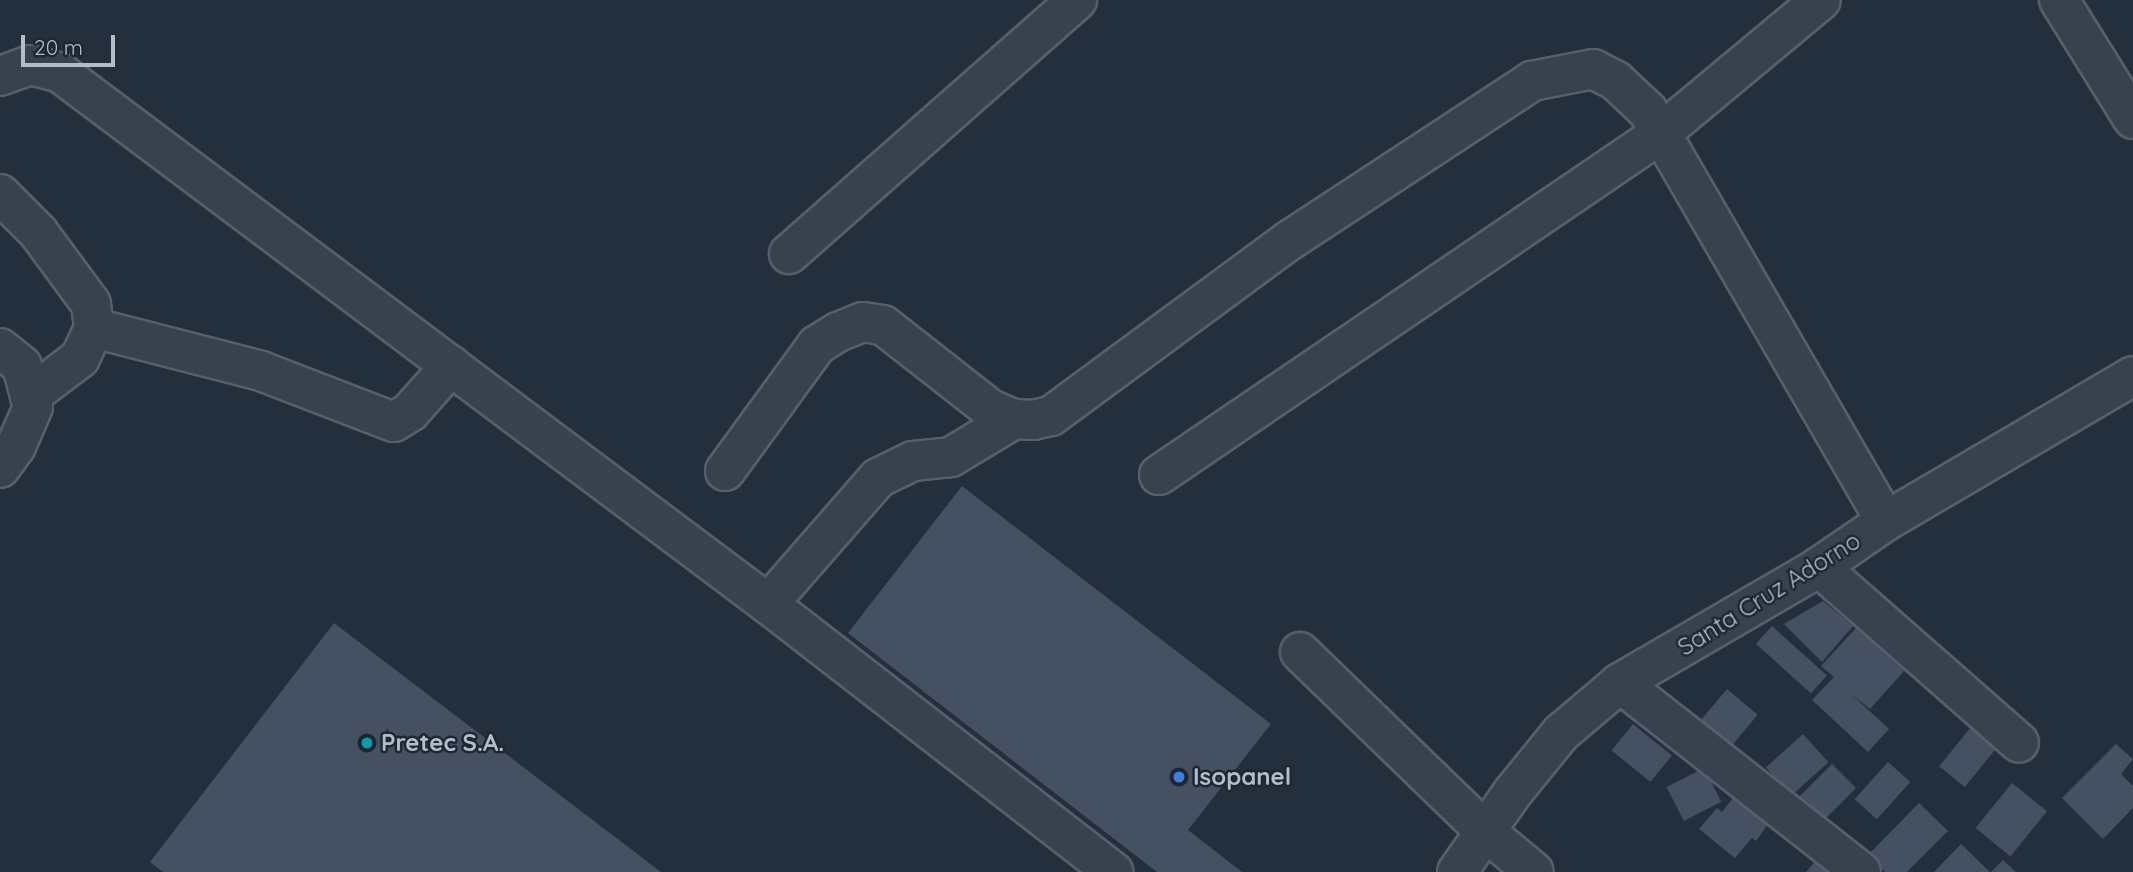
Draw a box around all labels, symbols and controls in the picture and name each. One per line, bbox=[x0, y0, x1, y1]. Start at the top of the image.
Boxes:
scale bar bbox=[24, 21, 119, 65]
text: 20 m bbox=[34, 34, 83, 60]
street label: Santa Cruz Adorno bbox=[1672, 526, 1866, 662]
place label: Pretec S.A. bbox=[381, 729, 504, 757]
marker: Pretec S.A. bbox=[359, 735, 375, 751]
place label: Isopanel bbox=[1193, 763, 1291, 791]
marker: Isopanel bbox=[1171, 769, 1187, 785]

